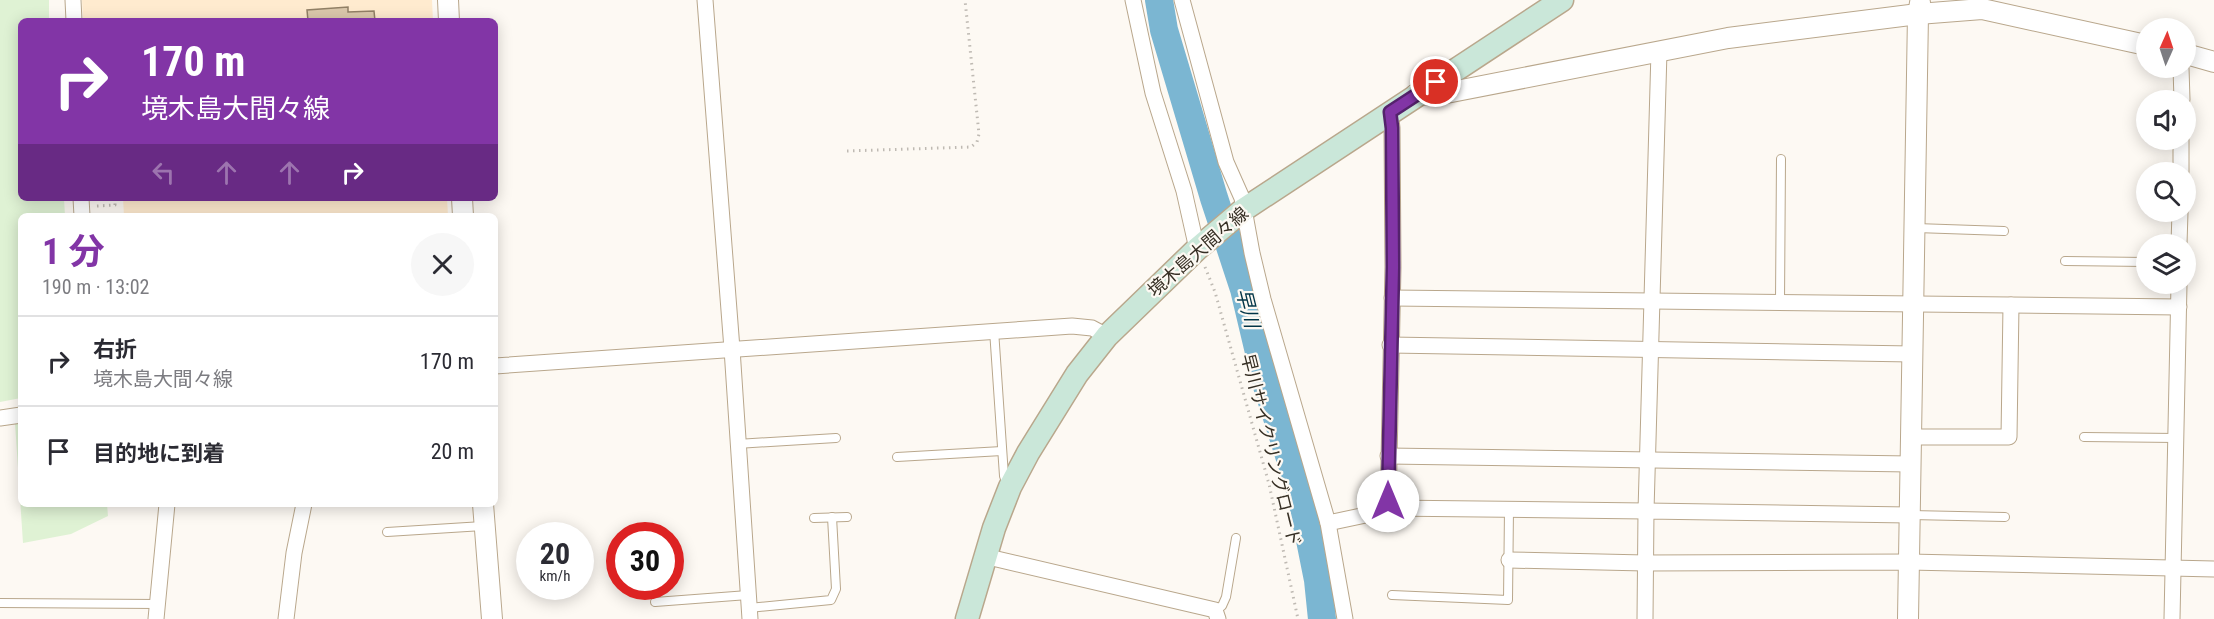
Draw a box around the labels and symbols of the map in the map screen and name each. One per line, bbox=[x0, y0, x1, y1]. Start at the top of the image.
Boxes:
north arrow bbox=[2136, 18, 2196, 78]
pin bbox=[1410, 56, 1461, 107]
street label: 境木島大間々線 bbox=[1143, 202, 1252, 301]
water label: 早川 bbox=[1232, 286, 1265, 332]
street label: 早川サイクリングロード bbox=[1237, 351, 1306, 548]
position arrow bbox=[1356, 469, 1420, 533]
speed limit sign: 30 bbox=[606, 522, 684, 600]

